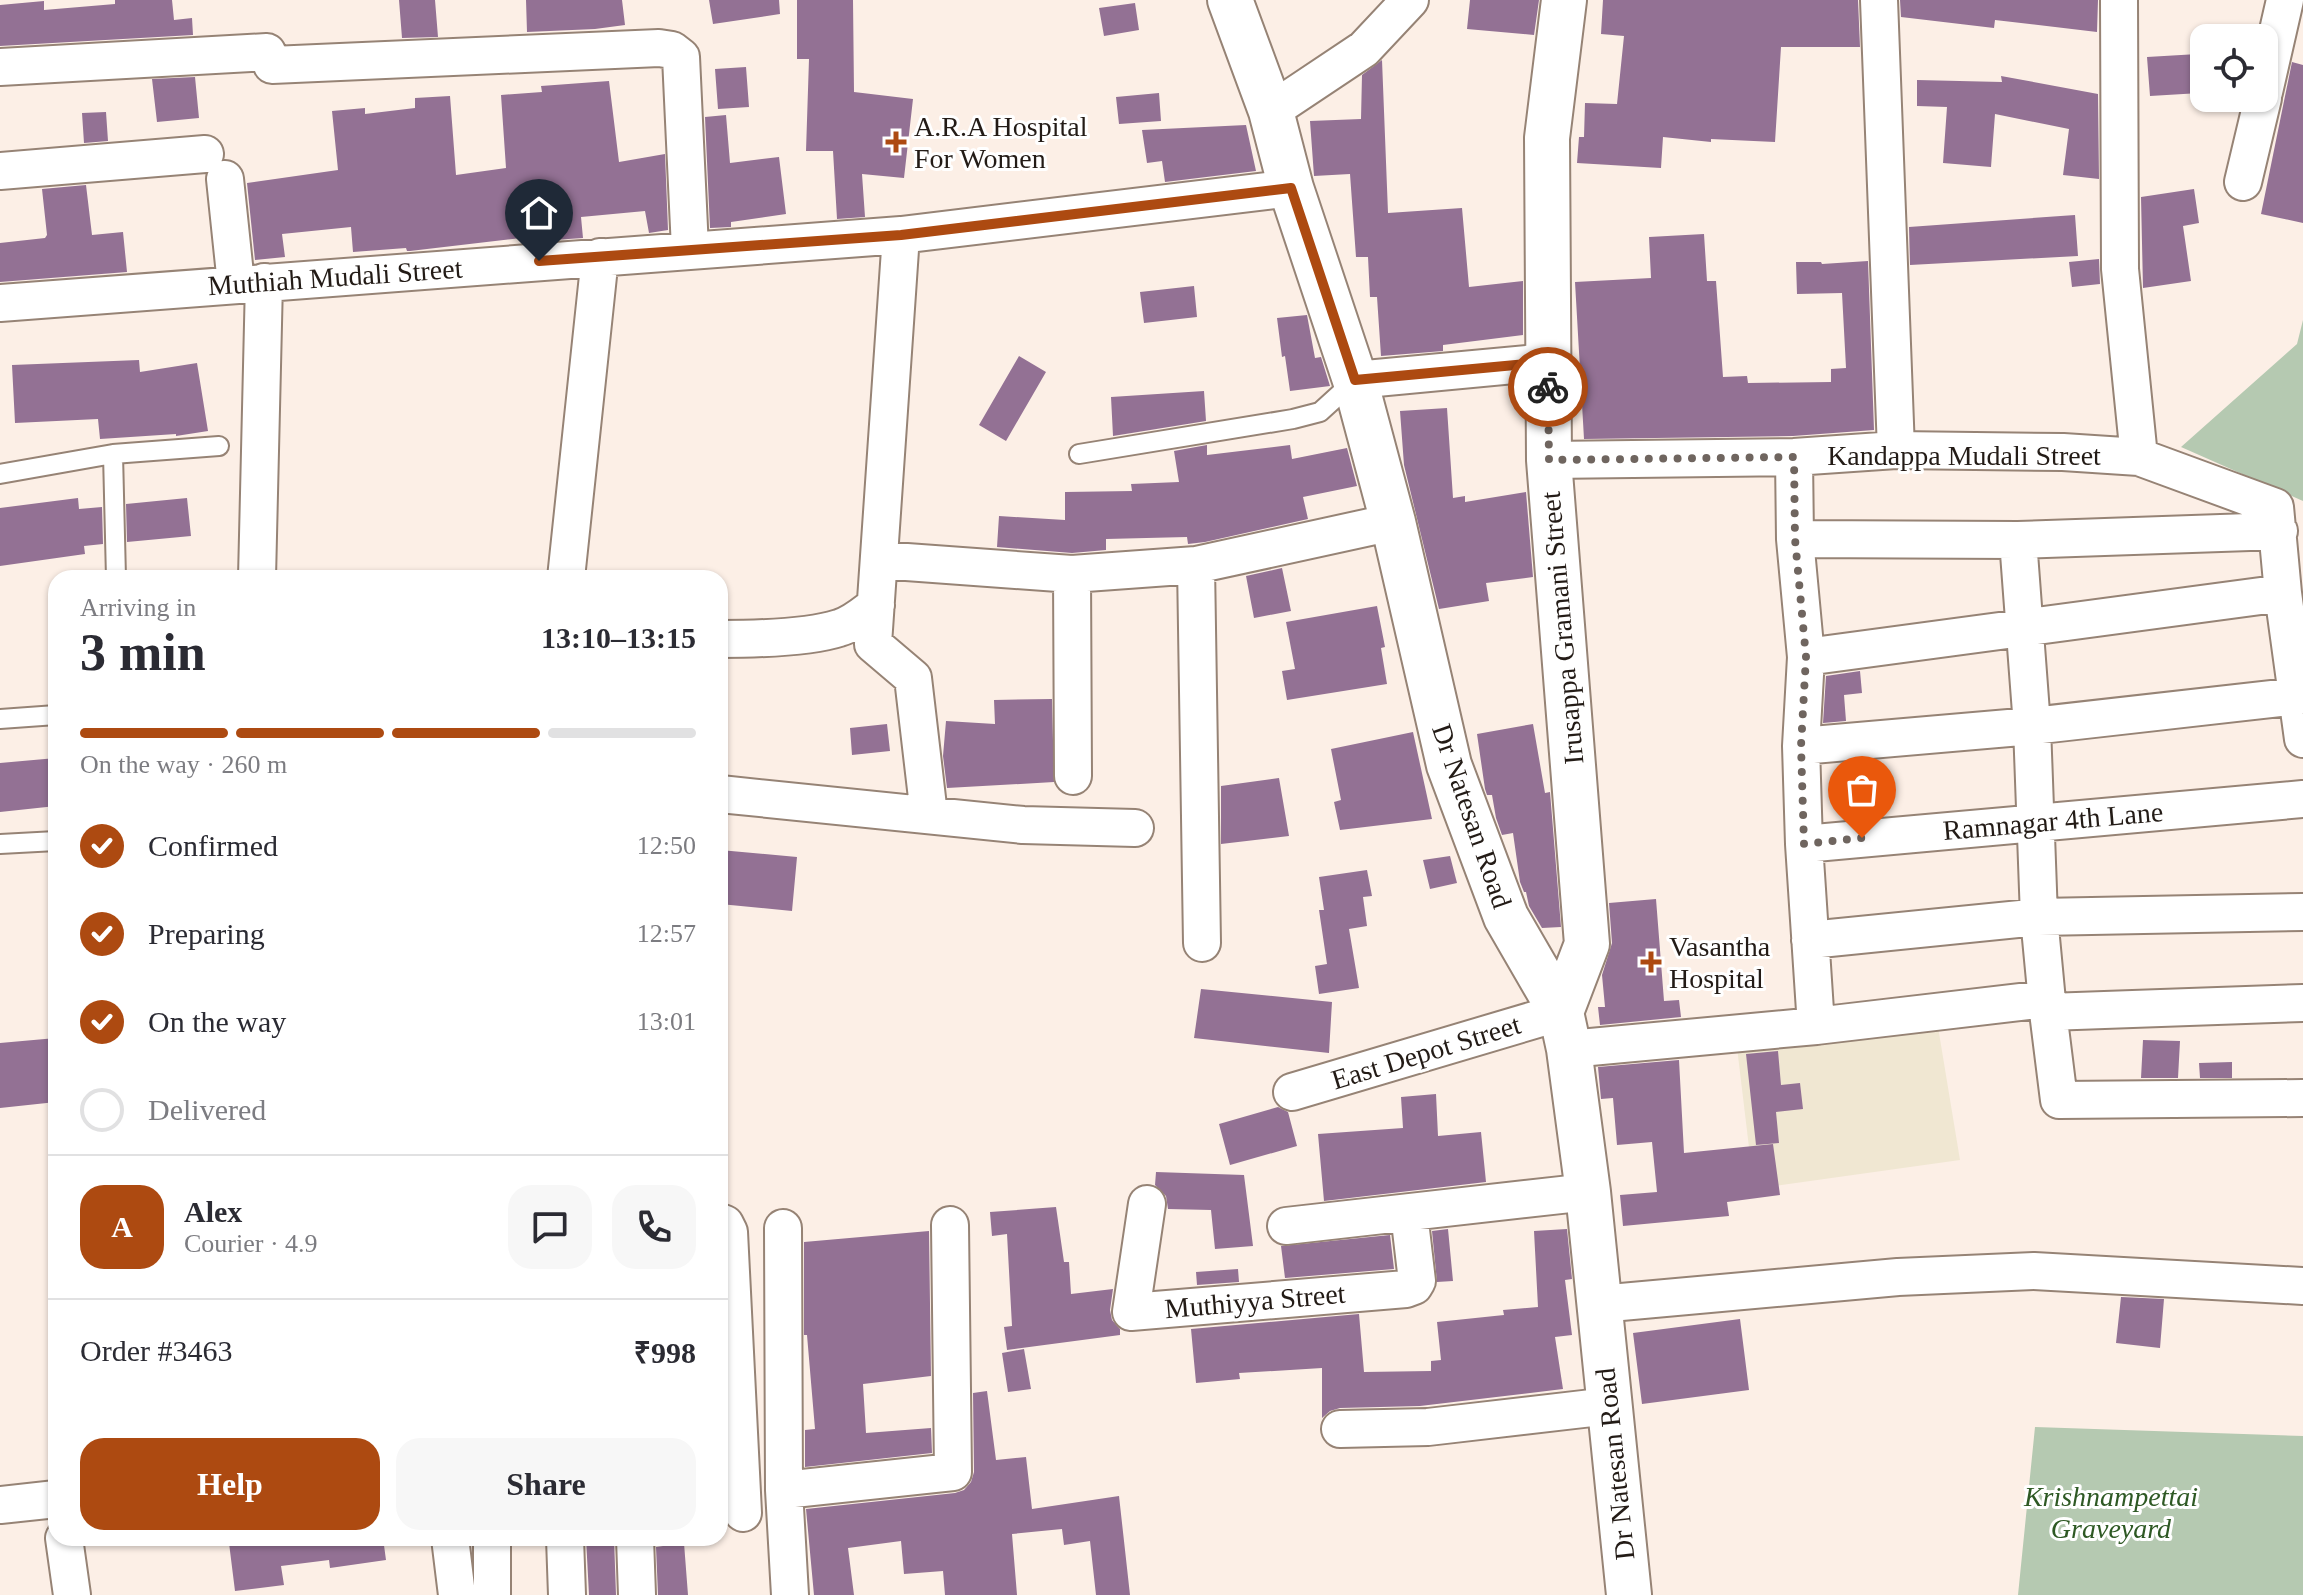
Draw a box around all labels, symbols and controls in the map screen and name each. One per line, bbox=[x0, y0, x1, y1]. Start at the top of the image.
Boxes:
map controls bbox=[2190, 24, 2278, 112]
button: locate bbox=[2190, 24, 2278, 112]
place label: A.R.A Hospital For Women bbox=[914, 111, 1088, 174]
marker: A.R.A Hospital For Women bbox=[885, 131, 907, 153]
pin bbox=[505, 179, 573, 261]
icon: home bbox=[517, 191, 561, 235]
street label: Muthiah Mudali Street bbox=[207, 253, 464, 301]
courier bbox=[1508, 347, 1588, 427]
icon: bike bbox=[1526, 365, 1570, 409]
street label: Kandappa Mudali Street bbox=[1827, 440, 2101, 471]
street label: Irusappa Gramani Street bbox=[1535, 490, 1589, 766]
text: Arriving in bbox=[80, 593, 196, 622]
text: 13:10–13:15 bbox=[541, 621, 696, 654]
text: 3 min bbox=[80, 624, 206, 681]
street label: Dr Natesan Road bbox=[1426, 720, 1518, 912]
text: On the way · 260 m bbox=[80, 750, 287, 779]
pin bbox=[1828, 756, 1896, 838]
icon: bag bbox=[1840, 768, 1884, 812]
street label: Ramnagar 4th Lane bbox=[1942, 796, 2164, 846]
icon: check bbox=[80, 824, 124, 868]
text: Confirmed bbox=[148, 829, 278, 862]
text: 12:50 bbox=[637, 831, 696, 860]
icon: check bbox=[80, 912, 124, 956]
text: Preparing bbox=[148, 917, 265, 950]
text: 12:57 bbox=[637, 919, 696, 948]
place label: Vasantha Hospital bbox=[1669, 931, 1771, 994]
marker: Vasantha Hospital bbox=[1640, 951, 1662, 973]
icon: check bbox=[80, 1000, 124, 1044]
text: On the way bbox=[148, 1005, 286, 1038]
text: 13:01 bbox=[637, 1007, 696, 1036]
street label: East Depot Street bbox=[1328, 1008, 1524, 1095]
text: Delivered bbox=[148, 1093, 266, 1126]
button: chat bbox=[508, 1185, 592, 1269]
button: phone bbox=[612, 1185, 696, 1269]
text: Alex bbox=[184, 1195, 242, 1228]
text: A bbox=[111, 1210, 133, 1243]
text: Courier · 4.9 bbox=[184, 1229, 318, 1258]
street label: Muthiyya Street bbox=[1163, 1278, 1347, 1324]
text: Order #3463 bbox=[80, 1334, 232, 1367]
text: ₹998 bbox=[634, 1336, 696, 1369]
street label: Dr Natesan Road bbox=[1590, 1366, 1640, 1562]
button: Help bbox=[80, 1438, 380, 1530]
button: Share bbox=[396, 1438, 696, 1530]
park label: Krishnampettai Graveyard bbox=[2023, 1481, 2198, 1544]

